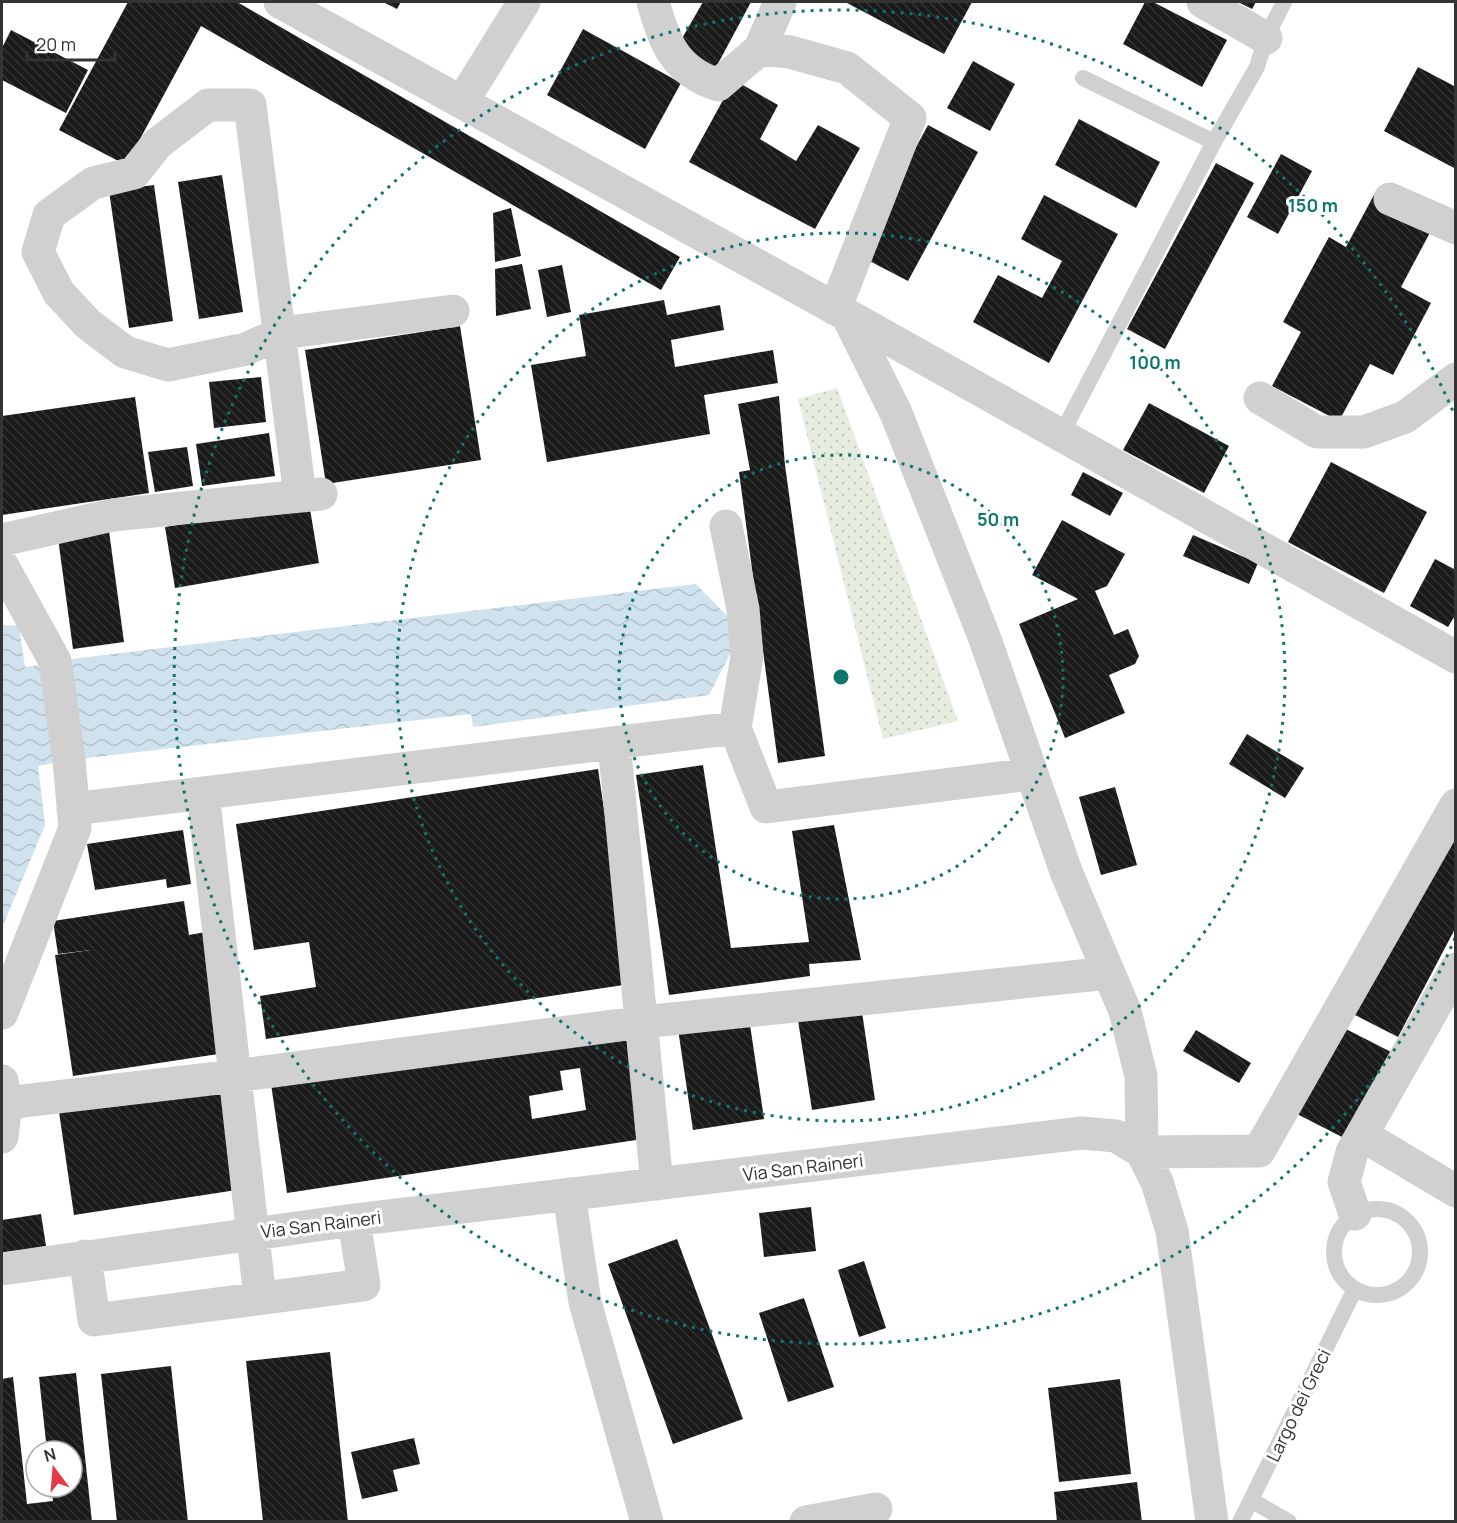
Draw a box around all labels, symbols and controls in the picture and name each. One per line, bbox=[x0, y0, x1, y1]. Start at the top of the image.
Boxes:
scale bar bbox=[27, 24, 116, 62]
text: 20 m bbox=[36, 32, 76, 56]
text: 150 m bbox=[1288, 193, 1338, 217]
text: 100 m bbox=[1129, 350, 1181, 374]
text: 50 m bbox=[977, 507, 1019, 531]
centre of rings bbox=[831, 667, 851, 687]
street label: Via San Raineri bbox=[741, 1148, 865, 1186]
street label: Via San Raineri bbox=[259, 1205, 383, 1243]
street label: Largo dei Greci bbox=[1260, 1345, 1336, 1465]
north arrow bbox=[24, 1439, 84, 1499]
text: N bbox=[41, 1442, 58, 1467]

